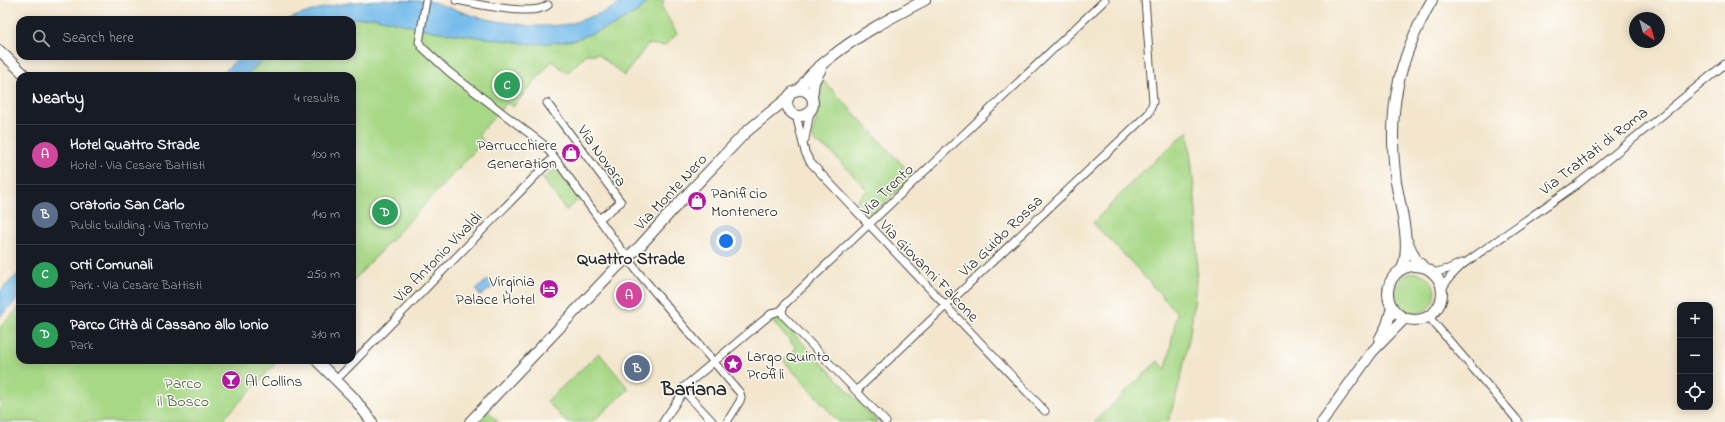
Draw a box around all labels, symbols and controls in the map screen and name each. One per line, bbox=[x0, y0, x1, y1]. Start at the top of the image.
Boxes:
north arrow bbox=[1629, 12, 1665, 48]
search box bbox=[16, 16, 356, 60]
icon: search bbox=[30, 27, 52, 49]
text: Search here bbox=[62, 27, 134, 49]
pin: C bbox=[494, 70, 520, 100]
text: Nearby bbox=[32, 86, 84, 111]
text: 4 results bbox=[294, 89, 340, 108]
street label: Via Trattati di Roma bbox=[1534, 101, 1654, 202]
street label: Via Novara bbox=[570, 119, 632, 192]
text: Hotel Quattro Strade bbox=[70, 134, 200, 156]
place label: Parrucchiere Generation bbox=[477, 134, 558, 176]
shop icon: Parrucchiere Generation bbox=[560, 142, 582, 164]
text: A bbox=[41, 145, 49, 164]
text: 100 m bbox=[311, 145, 340, 164]
street label: Via Monte Nero bbox=[629, 149, 714, 237]
text: Hotel · Via Cesare Battisti bbox=[70, 156, 205, 175]
street label: Via Trento bbox=[854, 159, 920, 223]
place label: Panificio Montenero bbox=[711, 182, 778, 224]
shop icon: Panificio Montenero bbox=[686, 190, 708, 212]
street label: Via Guido Rossa bbox=[953, 190, 1049, 284]
text: Oratorio San Carlo bbox=[70, 194, 185, 216]
pin: D bbox=[372, 197, 398, 227]
text: B bbox=[41, 205, 49, 224]
text: 140 m bbox=[312, 205, 340, 224]
street label: Via Antonio Vivaldi bbox=[388, 206, 488, 309]
street label: Via Giovanni Falcone bbox=[872, 214, 985, 329]
text: Public building · Via Trento bbox=[70, 216, 208, 235]
your location bbox=[716, 231, 736, 251]
district label: Quattro Strade bbox=[577, 247, 686, 272]
text: Orti Comunali bbox=[70, 254, 153, 276]
text: C bbox=[41, 265, 49, 284]
text: 250 m bbox=[307, 265, 340, 284]
place label: Virginia Palace Hotel bbox=[456, 270, 535, 312]
text: Park · Via Cesare Battisti bbox=[70, 276, 202, 295]
hotel icon: Virginia Palace Hotel bbox=[538, 278, 560, 300]
pin: A bbox=[616, 280, 642, 310]
map controls bbox=[1677, 302, 1713, 410]
button: + bbox=[1677, 302, 1713, 338]
text: Parco Città di Cassano allo Ionio bbox=[70, 314, 269, 336]
text: D bbox=[40, 325, 50, 344]
text: 310 m bbox=[312, 325, 340, 344]
text: Park bbox=[70, 336, 94, 355]
button: − bbox=[1677, 338, 1713, 374]
place label: Largo Quinto Profili bbox=[747, 345, 830, 387]
pin: B bbox=[624, 353, 650, 383]
place icon: Largo Quinto Profili bbox=[722, 353, 744, 375]
bar icon: Al Collins bbox=[220, 369, 242, 391]
place label: Al Collins bbox=[245, 370, 302, 394]
park label: Parco il Bosco bbox=[157, 372, 209, 414]
button: locate bbox=[1677, 374, 1713, 410]
district label: Bariana bbox=[660, 376, 727, 405]

